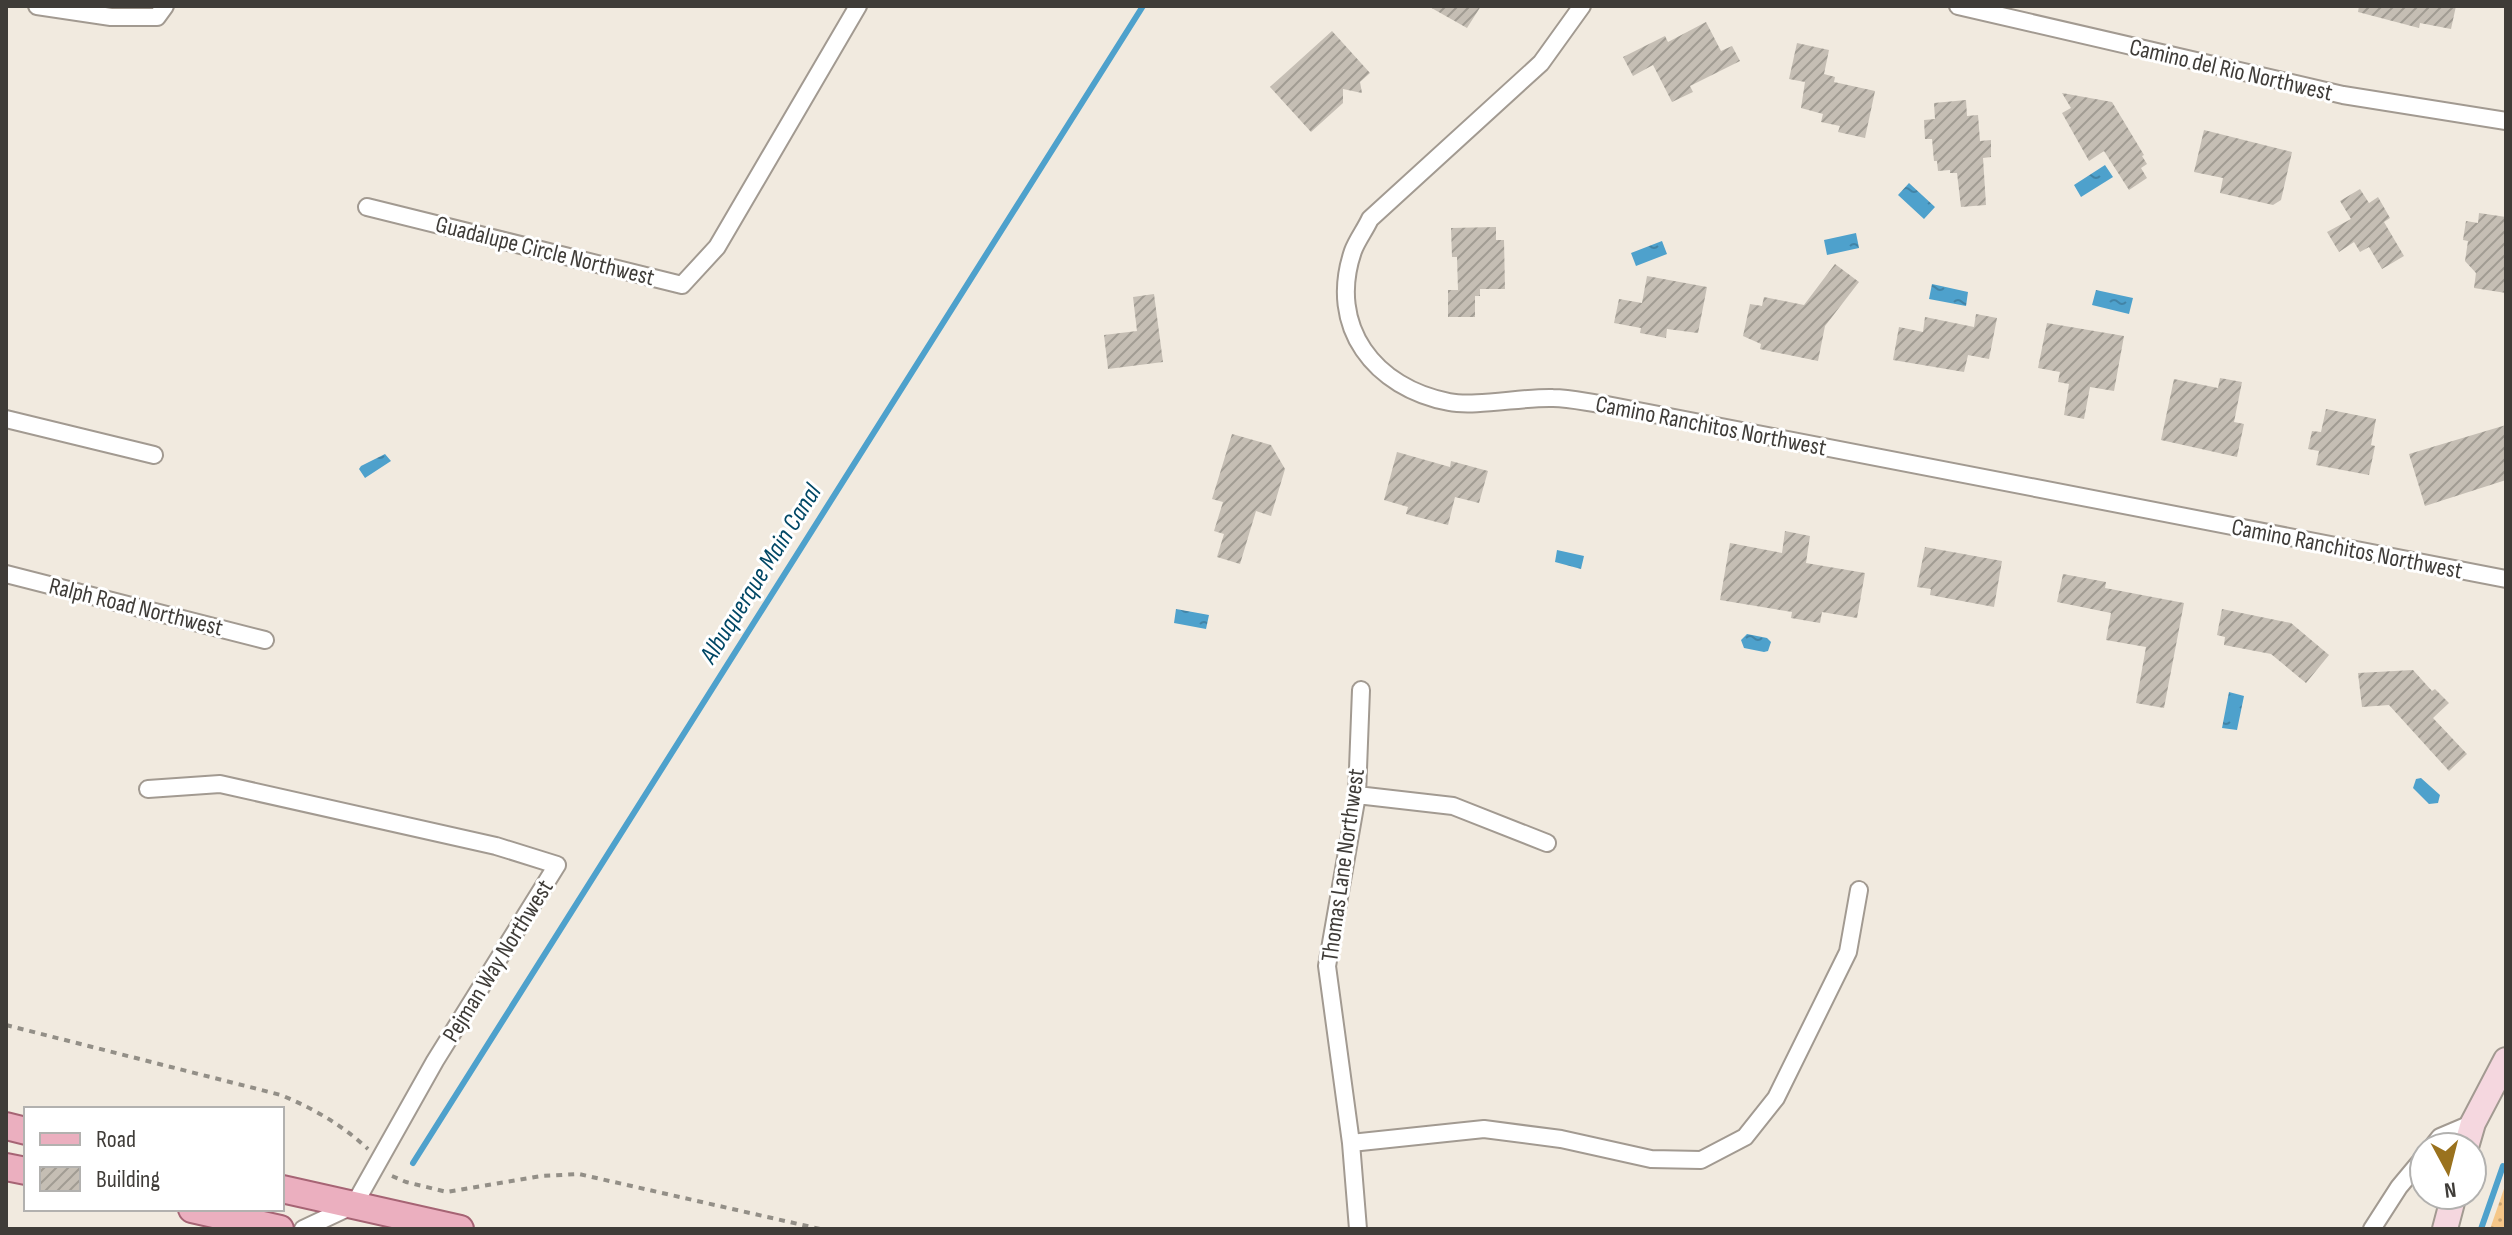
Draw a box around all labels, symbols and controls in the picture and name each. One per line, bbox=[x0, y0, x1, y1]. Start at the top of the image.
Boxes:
street label: Camino del Rio Northwest bbox=[2127, 33, 2335, 107]
street label: Guadalupe Circle Northwest bbox=[433, 210, 657, 292]
street label: Camino Ranchitos Northwest bbox=[1593, 389, 1829, 463]
water label: Albuquerque Main Canal bbox=[693, 478, 829, 670]
street label: Camino Ranchitos Northwest bbox=[2229, 512, 2465, 586]
street label: Ralph Road Northwest bbox=[46, 571, 226, 643]
street label: Thomas Lane Northwest bbox=[1315, 767, 1371, 963]
street label: Pejman Way Northwest bbox=[436, 875, 560, 1047]
legend bbox=[24, 1107, 284, 1211]
text: Road bbox=[96, 1125, 136, 1154]
north arrow bbox=[2408, 1131, 2488, 1211]
text: Building bbox=[96, 1165, 160, 1194]
text: N bbox=[2443, 1175, 2458, 1203]

